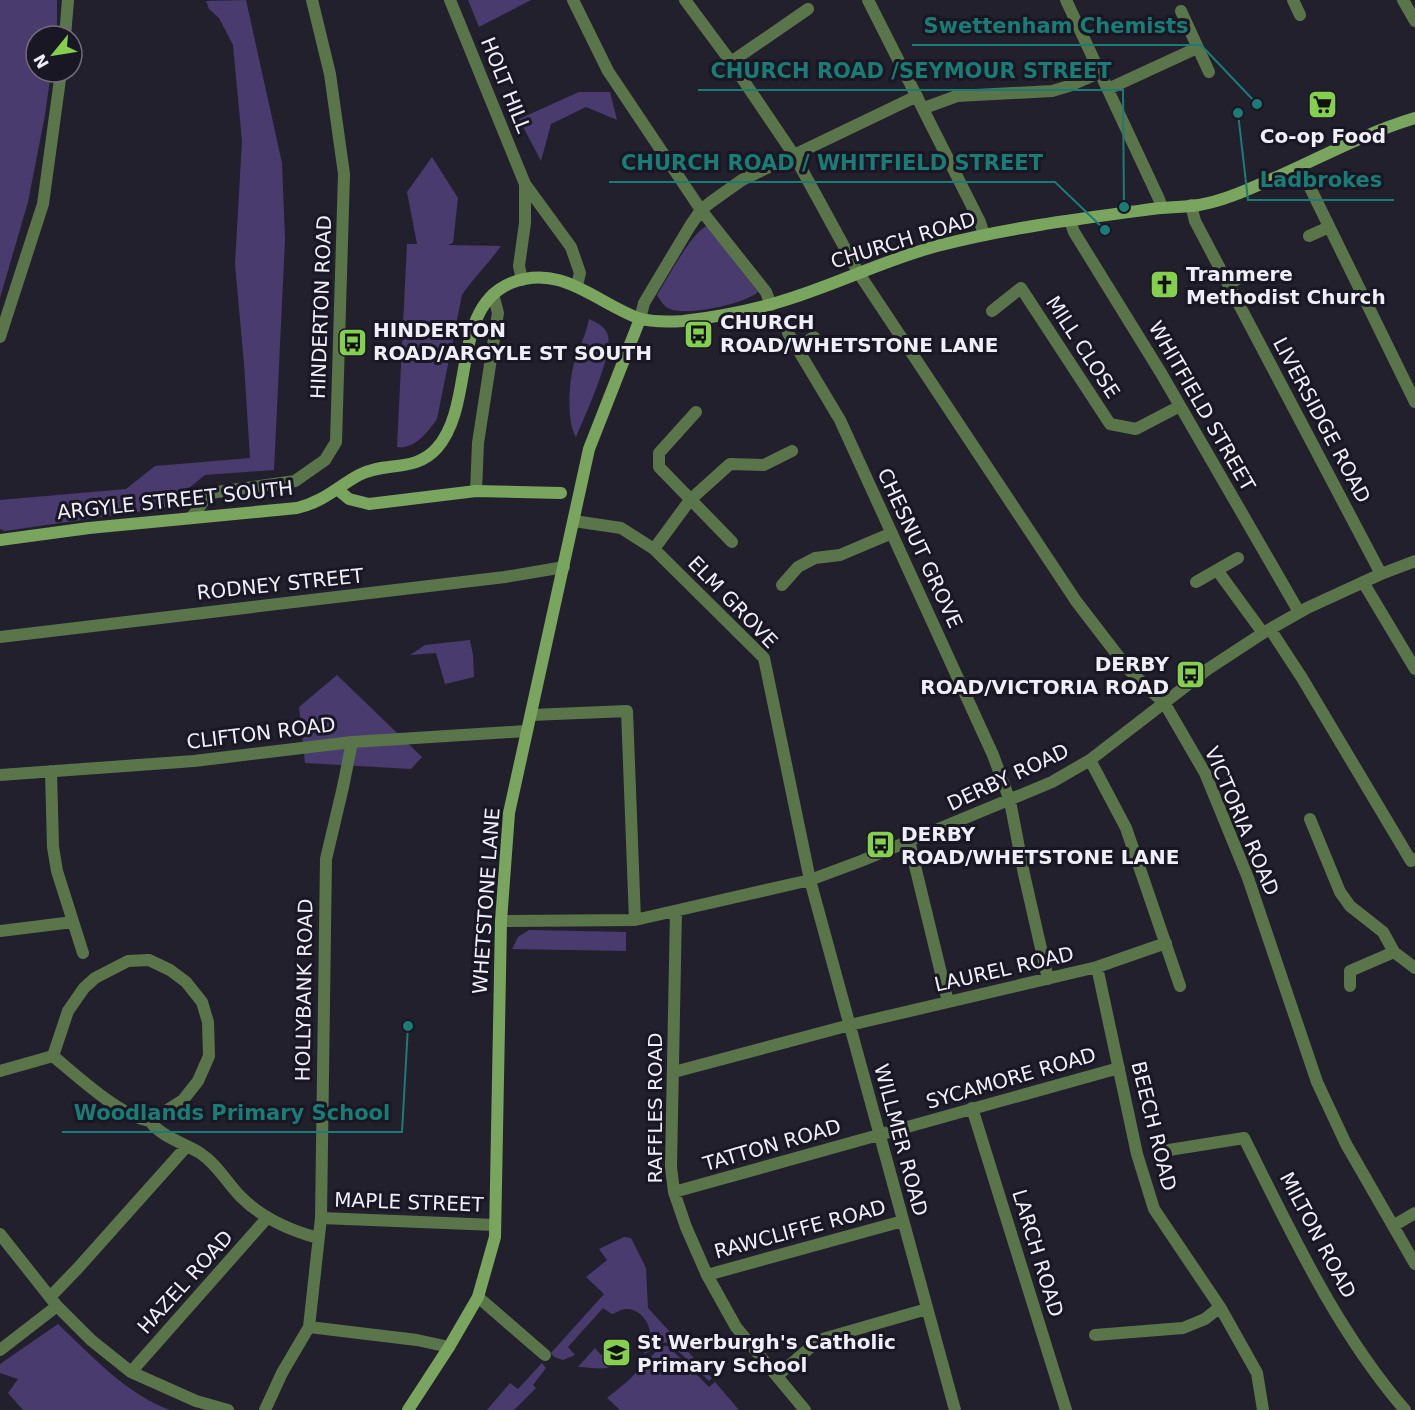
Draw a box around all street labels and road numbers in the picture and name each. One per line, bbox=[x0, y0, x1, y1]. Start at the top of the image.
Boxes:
street label: HOLT HILL bbox=[476, 34, 536, 137]
street label: CHURCH ROAD bbox=[828, 207, 978, 273]
street label: HINDERTON ROAD bbox=[306, 215, 336, 399]
street label: MILL CLOSE bbox=[1041, 291, 1125, 403]
street label: WHITFIELD STREET bbox=[1144, 317, 1261, 496]
street label: LIVERSIDGE ROAD bbox=[1268, 333, 1376, 507]
street label: CHESNUT GROVE bbox=[872, 464, 968, 632]
street label: ARGYLE STREET SOUTH bbox=[56, 476, 294, 524]
street label: ELM GROVE bbox=[683, 551, 783, 653]
street label: RODNEY STREET bbox=[195, 563, 365, 605]
street label: CLIFTON ROAD bbox=[185, 712, 337, 754]
street label: DERBY ROAD bbox=[943, 738, 1073, 816]
street label: VICTORIA ROAD bbox=[1200, 743, 1284, 899]
street label: WHETSTONE LANE bbox=[468, 807, 504, 995]
street label: HOLLYBANK ROAD bbox=[290, 898, 318, 1082]
street label: LAUREL ROAD bbox=[932, 941, 1076, 997]
street label: RAFFLES ROAD bbox=[643, 1033, 667, 1183]
street label: SYCAMORE ROAD bbox=[923, 1042, 1099, 1114]
street label: BEECH ROAD bbox=[1126, 1059, 1182, 1193]
street label: WILLMER ROAD bbox=[869, 1061, 933, 1219]
street label: TATTON ROAD bbox=[699, 1114, 844, 1176]
street label: MILTON ROAD bbox=[1275, 1168, 1361, 1302]
street label: LARCH ROAD bbox=[1007, 1186, 1069, 1320]
street label: MAPLE STREET bbox=[334, 1187, 485, 1217]
street label: RAWCLIFFE ROAD bbox=[711, 1195, 889, 1263]
street label: HAZEL ROAD bbox=[132, 1225, 238, 1339]

